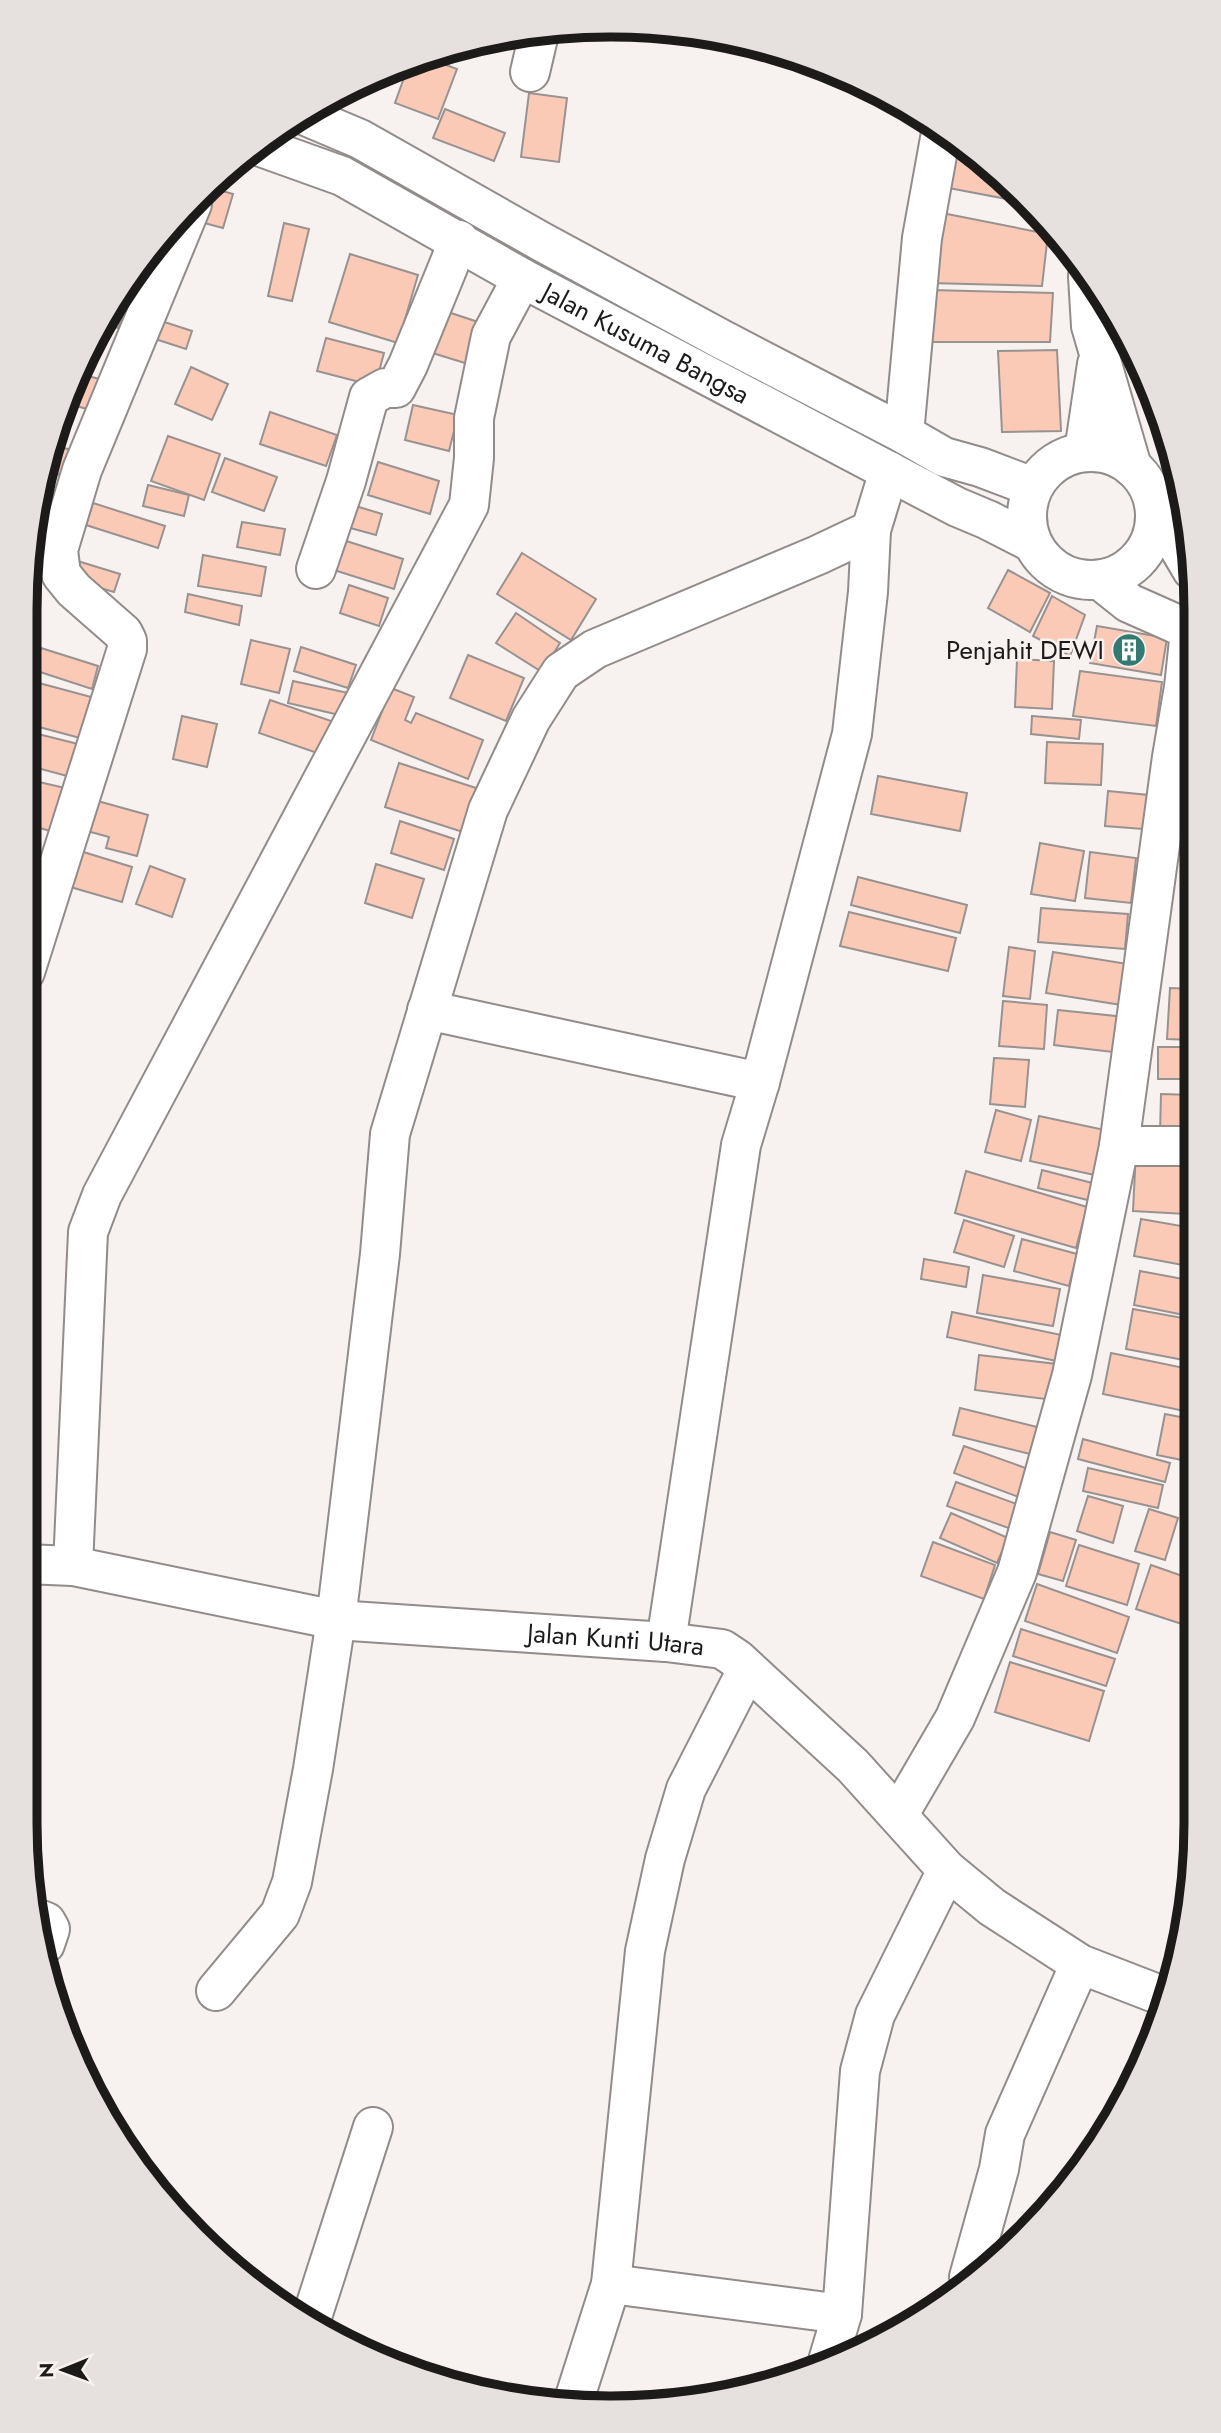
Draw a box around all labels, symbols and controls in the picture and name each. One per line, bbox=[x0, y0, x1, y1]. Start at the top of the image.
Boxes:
street label: Jalan Kusuma Bangsa bbox=[533, 271, 756, 413]
place label: Penjahit DEWI bbox=[946, 631, 1104, 669]
building icon: Penjahit DEWI bbox=[1110, 631, 1148, 669]
street label: Jalan Kunti Utara bbox=[523, 1614, 706, 1666]
north arrow bbox=[28, 2335, 98, 2405]
text: N bbox=[33, 2363, 60, 2378]

